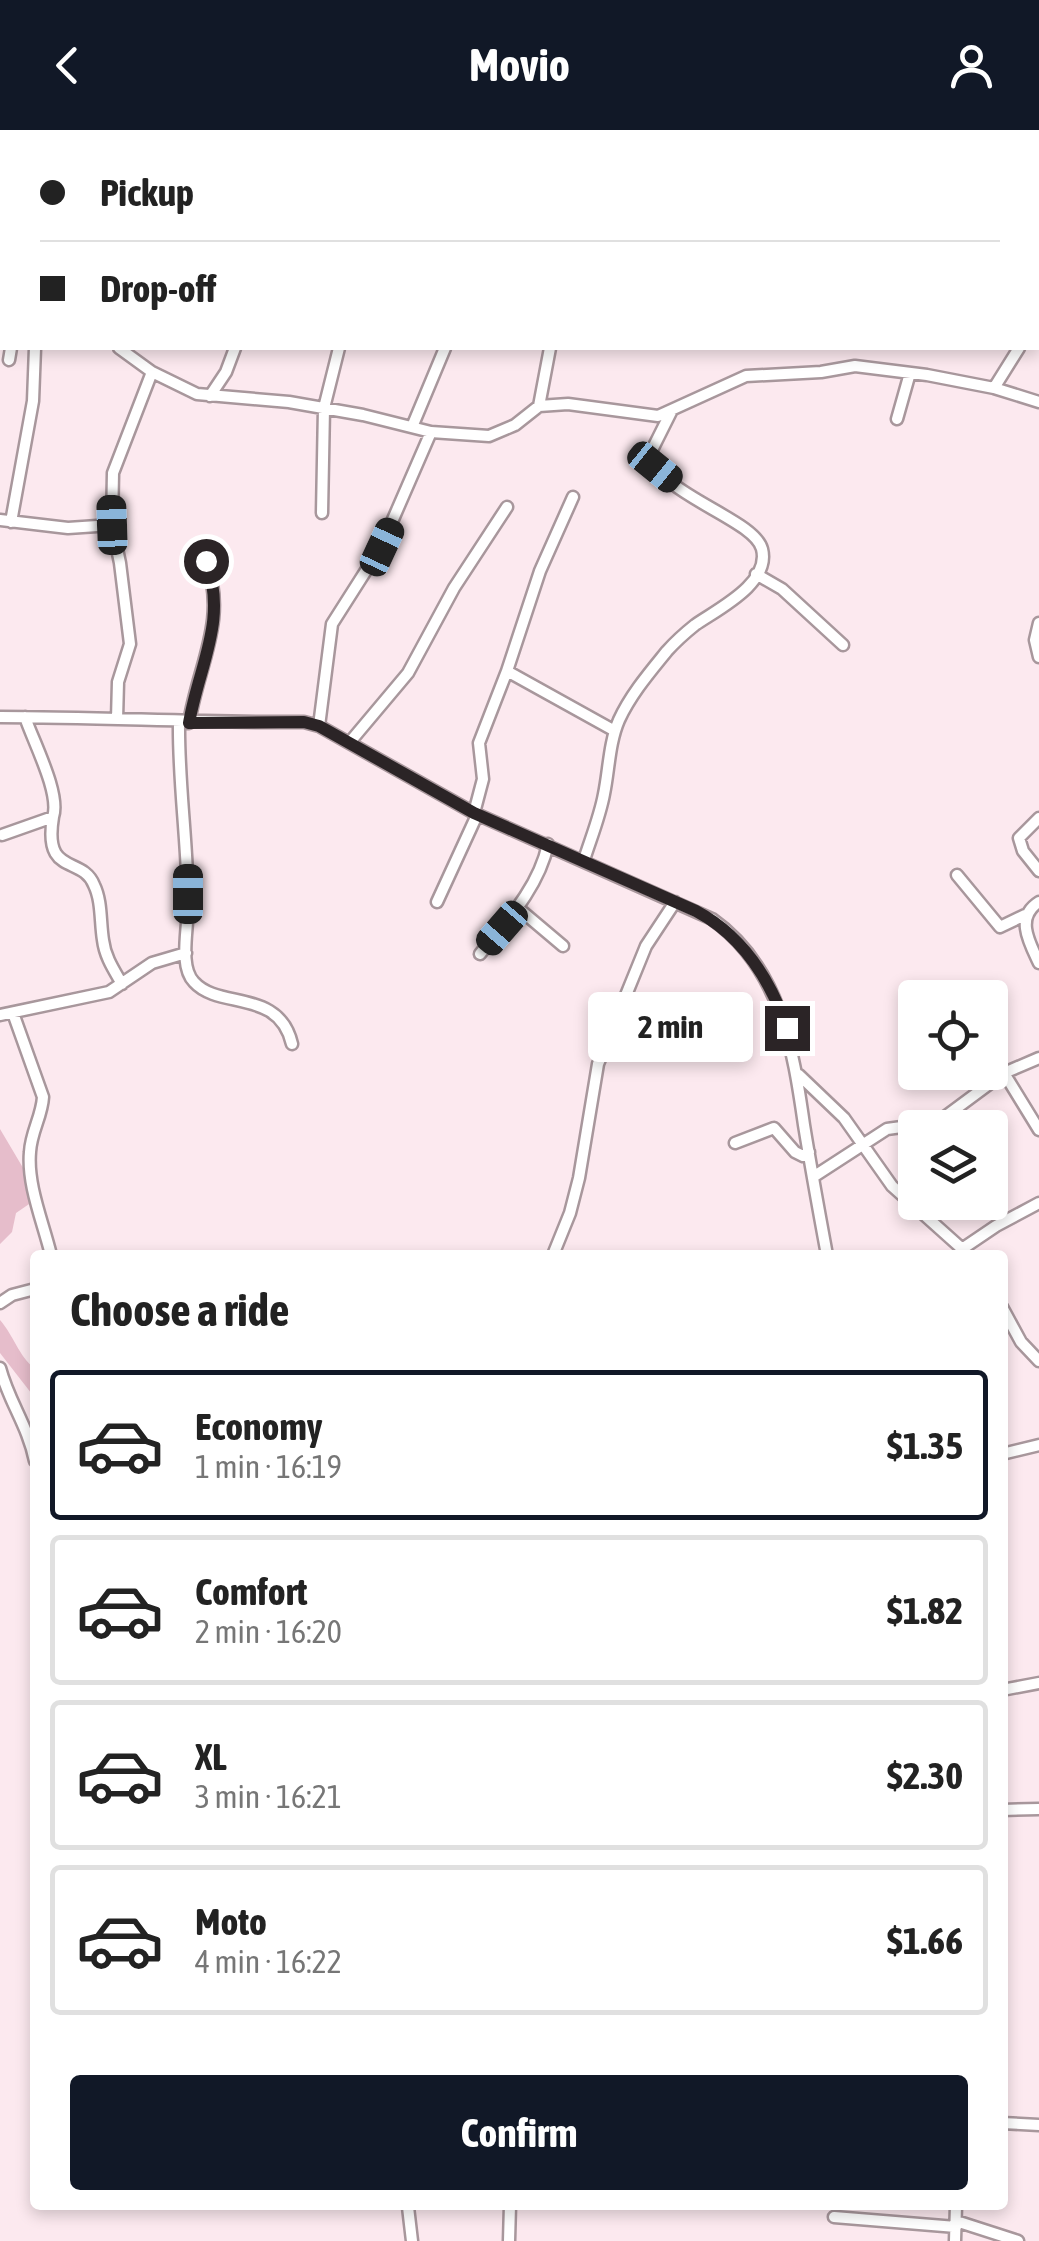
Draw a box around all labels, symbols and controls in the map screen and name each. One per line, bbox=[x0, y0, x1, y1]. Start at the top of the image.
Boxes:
icon: back bbox=[40, 38, 95, 93]
icon: person bbox=[944, 38, 999, 93]
text: Movio bbox=[469, 39, 570, 91]
text: Pickup bbox=[100, 171, 194, 214]
text: Drop-off bbox=[100, 267, 216, 310]
car bbox=[622, 436, 688, 498]
car bbox=[96, 494, 128, 556]
car bbox=[356, 513, 408, 581]
route start bbox=[184, 539, 229, 584]
car bbox=[173, 864, 203, 924]
car bbox=[471, 896, 533, 960]
map controls bbox=[898, 980, 1008, 1220]
button: locate bbox=[898, 980, 1008, 1090]
callout: 2 min bbox=[587, 993, 752, 1063]
route end bbox=[765, 1006, 810, 1051]
text: 2 min bbox=[638, 1008, 703, 1045]
button: layers bbox=[898, 1110, 1008, 1220]
text: Choose a ride bbox=[70, 1284, 289, 1336]
icon: car bbox=[75, 1400, 165, 1490]
text: Economy bbox=[195, 1405, 322, 1448]
text: $1.35 bbox=[887, 1424, 963, 1467]
text: 1 min · 16:19 bbox=[195, 1448, 342, 1485]
icon: car bbox=[75, 1565, 165, 1655]
text: Comfort bbox=[195, 1570, 307, 1613]
text: $1.82 bbox=[887, 1589, 963, 1632]
text: 2 min · 16:20 bbox=[195, 1613, 342, 1650]
icon: car bbox=[75, 1730, 165, 1820]
text: XL bbox=[195, 1735, 227, 1778]
text: $2.30 bbox=[887, 1754, 963, 1797]
text: 3 min · 16:21 bbox=[195, 1778, 342, 1815]
icon: car bbox=[75, 1895, 165, 1985]
text: Moto bbox=[195, 1900, 267, 1943]
text: $1.66 bbox=[887, 1919, 963, 1962]
text: 4 min · 16:22 bbox=[195, 1943, 342, 1980]
button: Confirm bbox=[70, 2075, 968, 2190]

